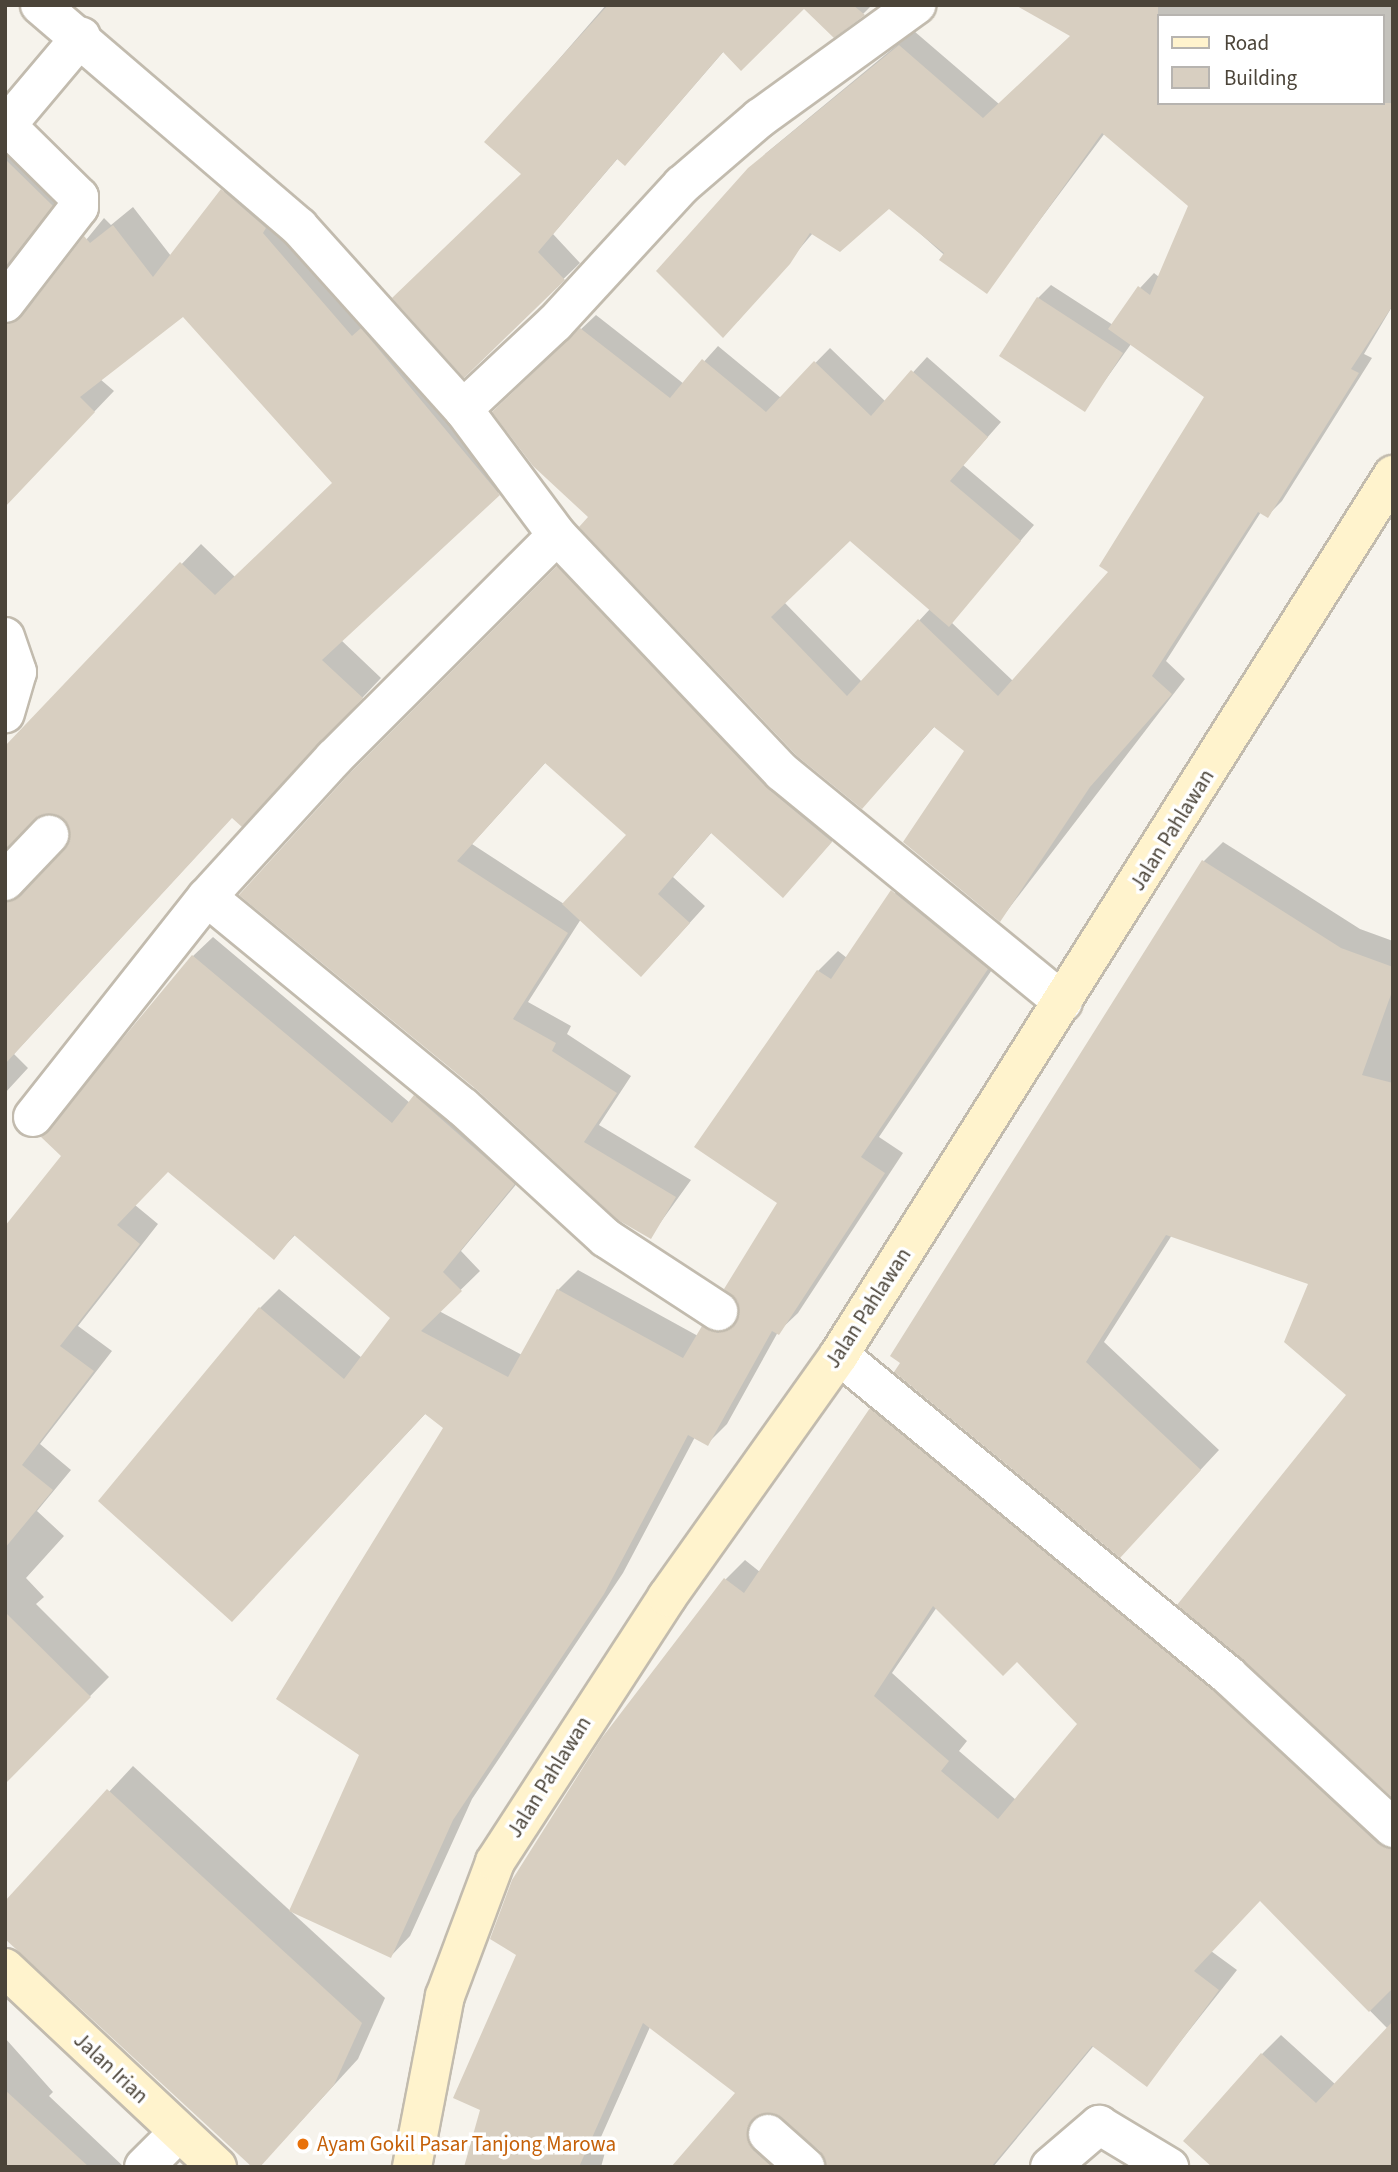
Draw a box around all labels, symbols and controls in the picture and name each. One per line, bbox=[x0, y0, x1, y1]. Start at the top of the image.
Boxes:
legend bbox=[1156, 14, 1384, 105]
text: Road bbox=[1224, 28, 1269, 58]
text: Building bbox=[1224, 63, 1297, 93]
street label: Jalan Pahlawan bbox=[1125, 765, 1219, 895]
street label: Jalan Pahlawan bbox=[820, 1243, 916, 1373]
street label: Jalan Pahlawan bbox=[502, 1712, 596, 1842]
street label: Jalan Irian bbox=[69, 2027, 153, 2109]
place label: Ayam Gokil Pasar Tanjong Marowa bbox=[317, 2131, 616, 2157]
marker: Ayam Gokil Pasar Tanjong Marowa bbox=[295, 2136, 311, 2152]

